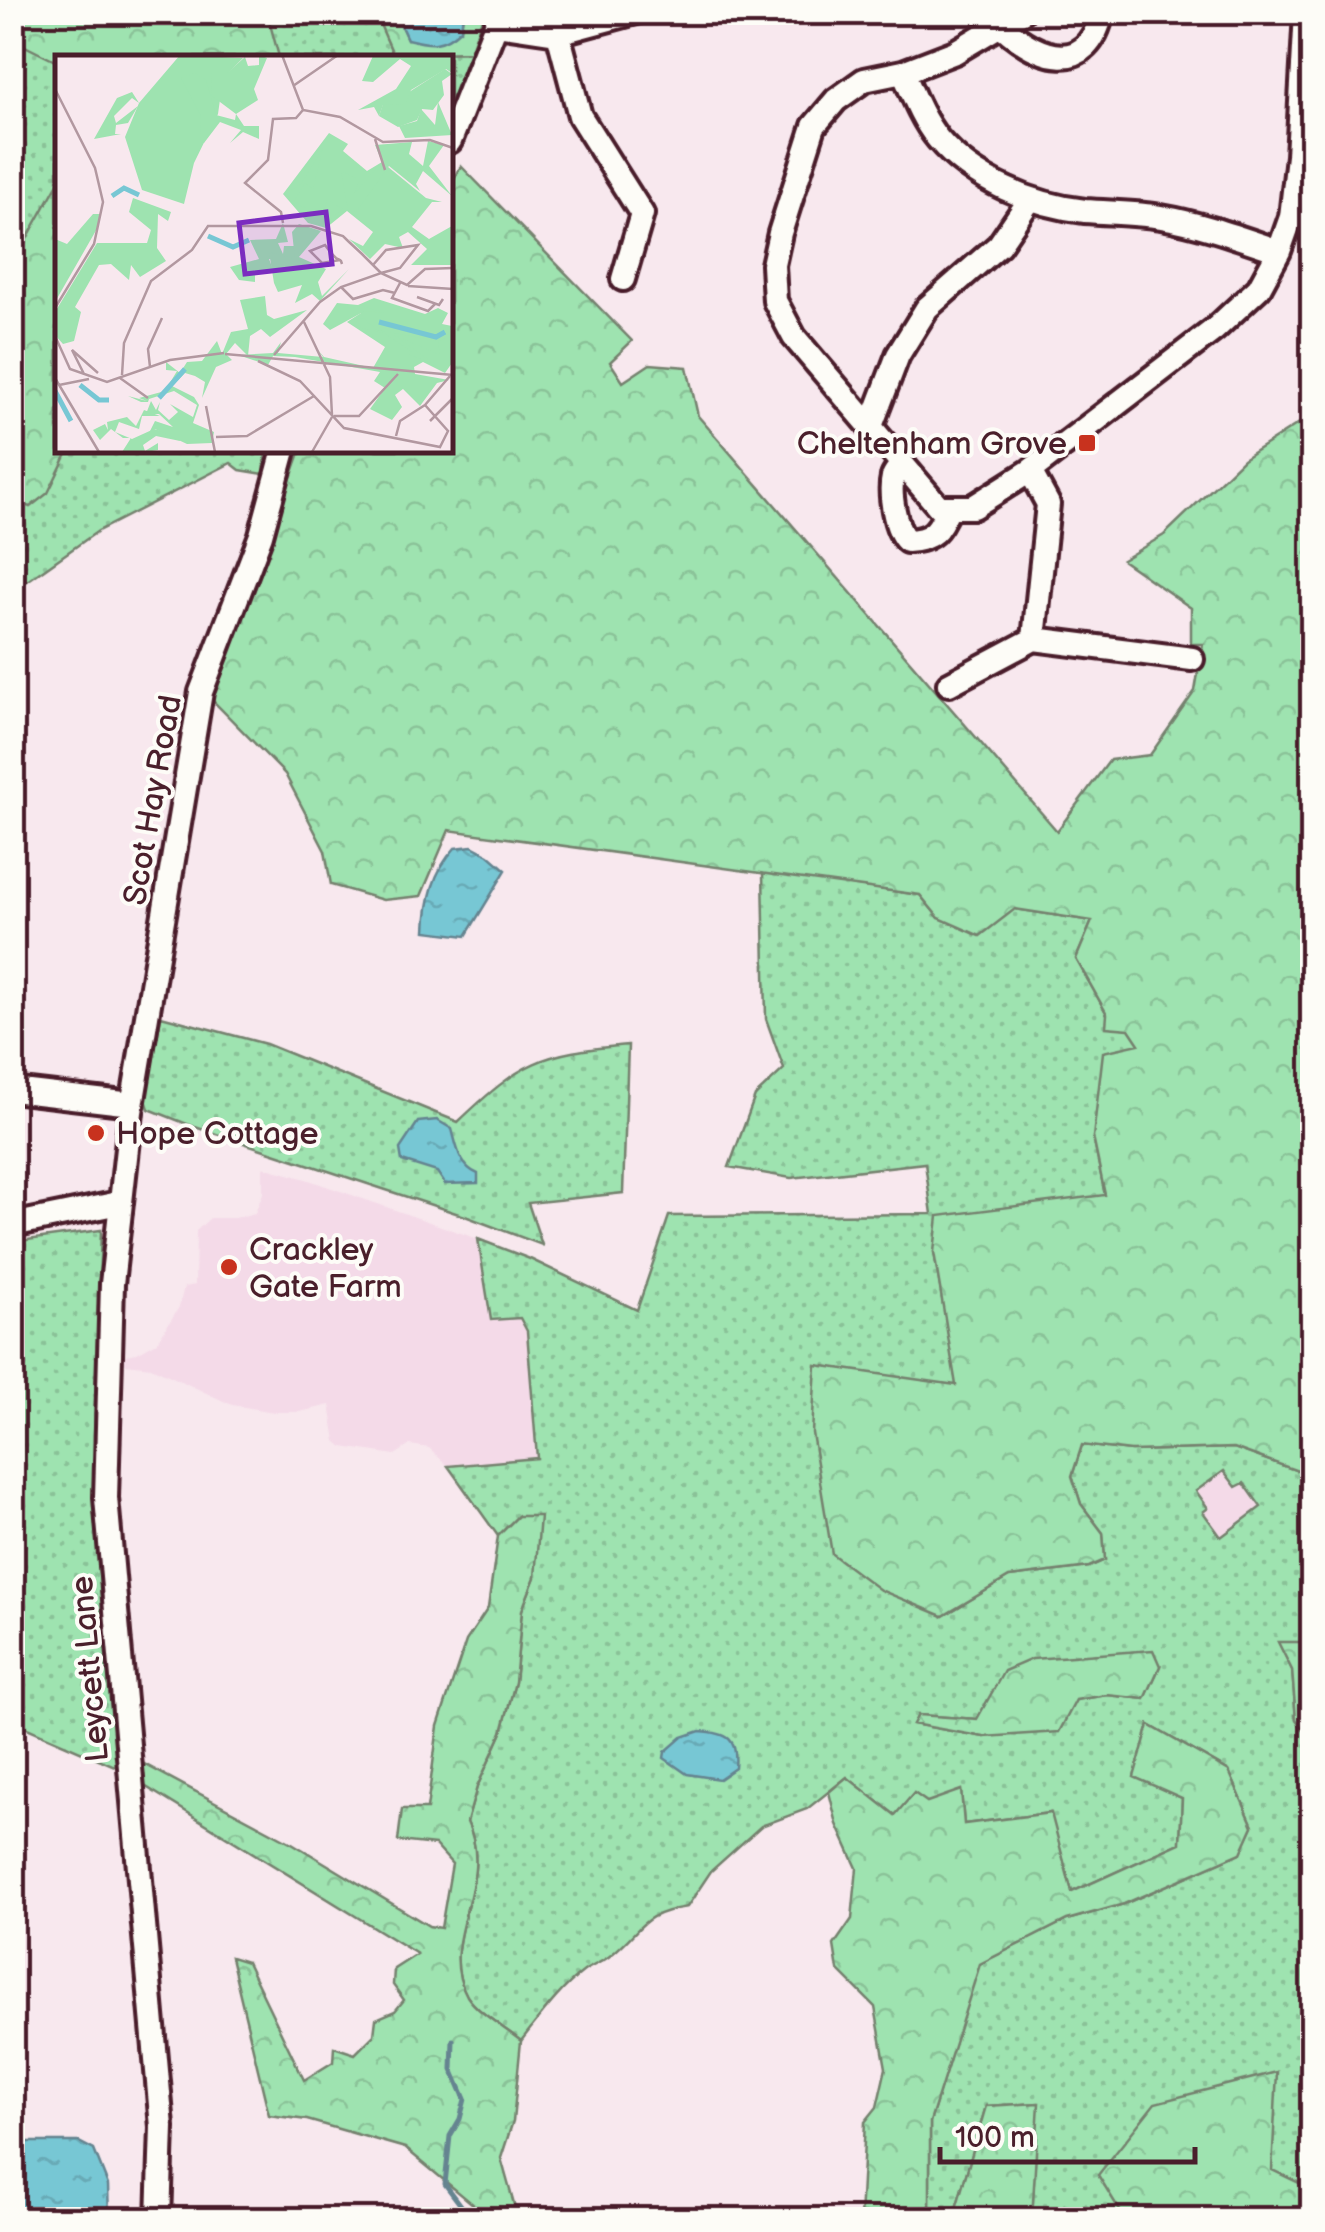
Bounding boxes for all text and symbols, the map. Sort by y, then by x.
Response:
inset map [55,55,452,452]
place label: Cheltenham Grove [797,425,1067,464]
marker: Cheltenham Grove [1076,432,1098,454]
street label: Scot Hay Road [116,692,191,908]
place label: Hope Cottage [116,1115,319,1154]
marker: Hope Cottage [85,1122,107,1144]
place label: Crackley Gate Farm [249,1231,402,1307]
marker: Crackley Gate Farm [218,1256,240,1278]
street label: Leycett Lane [63,1574,118,1763]
scale bar [940,2102,1195,2164]
text: 100 m [955,2120,1035,2156]

